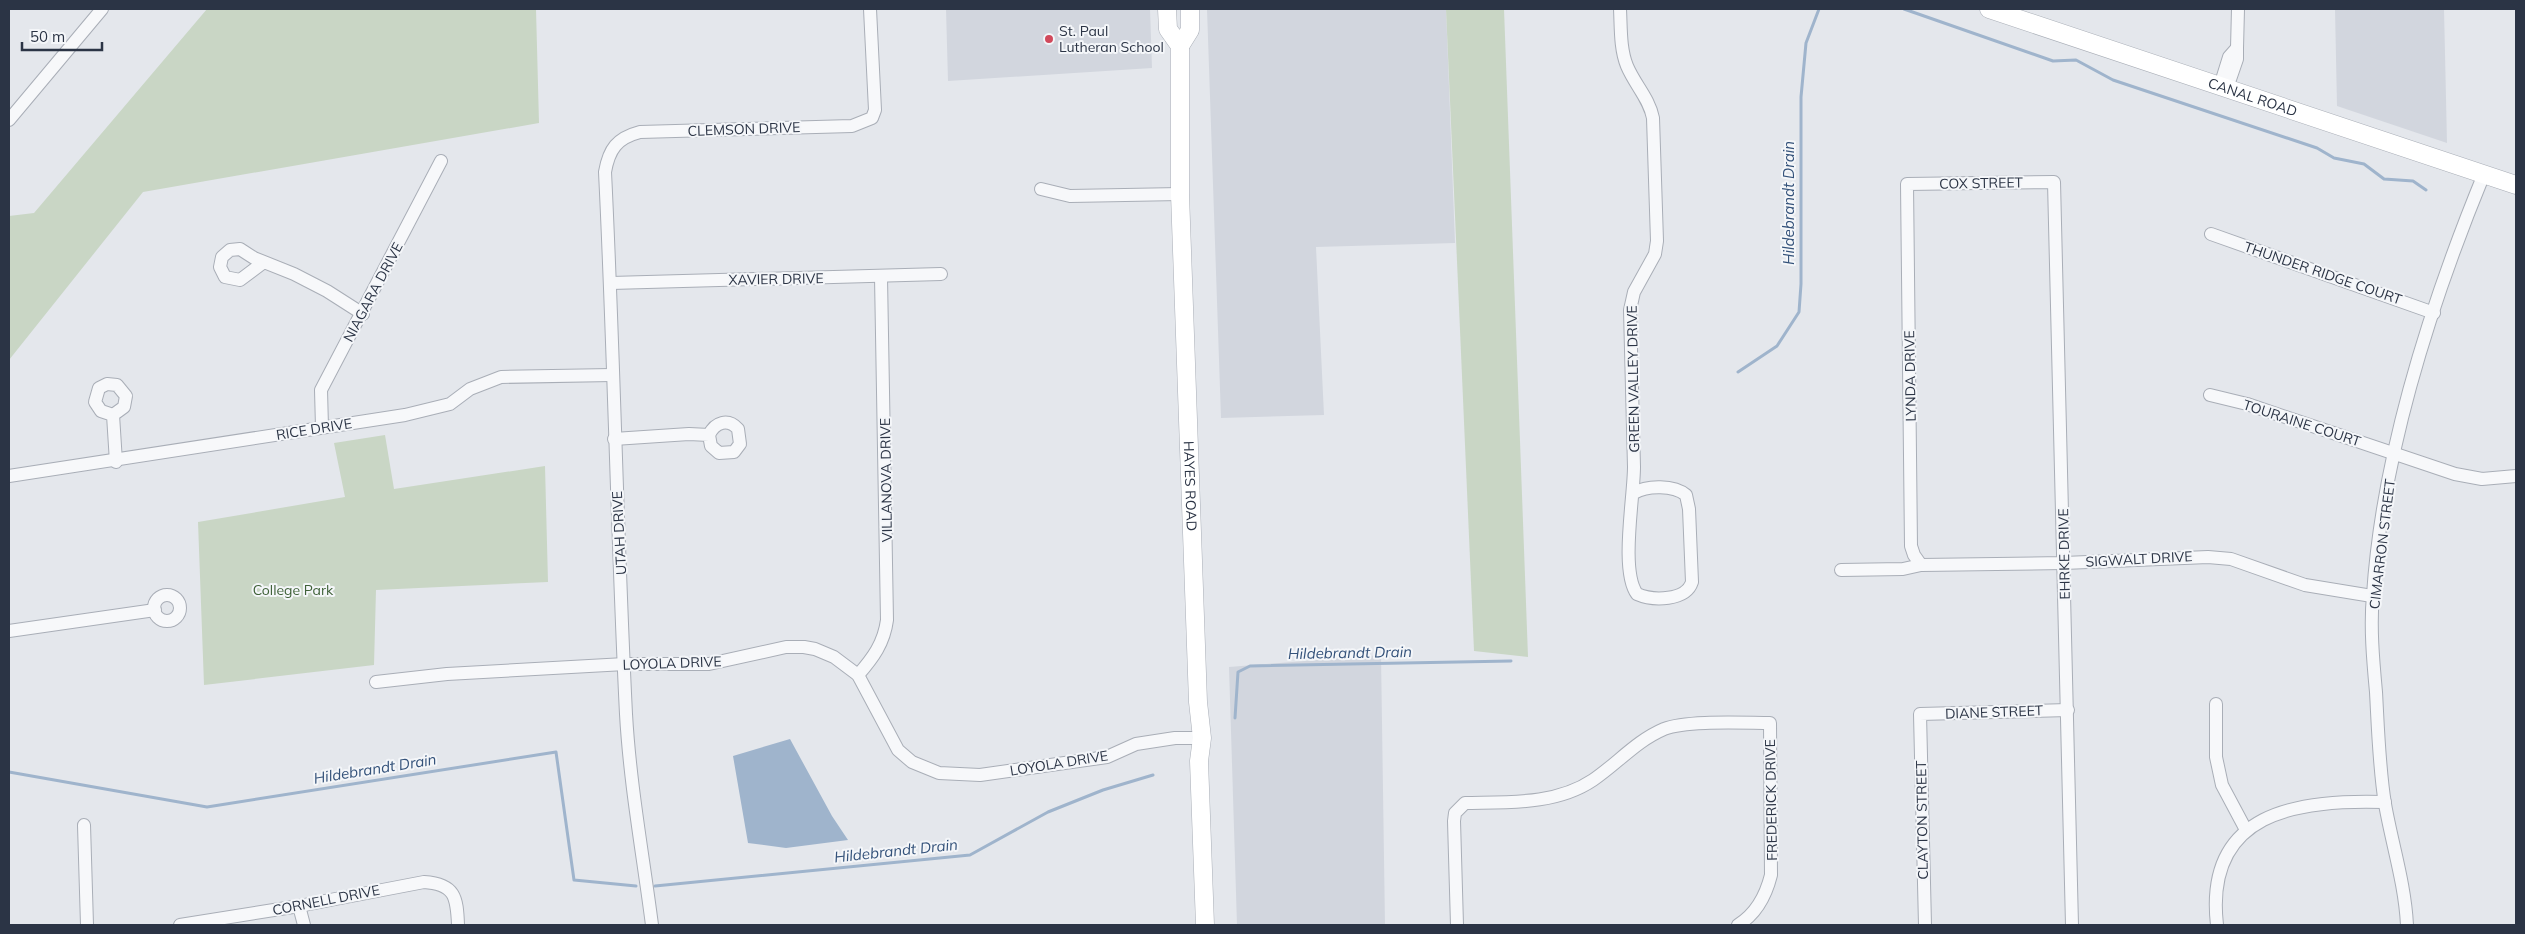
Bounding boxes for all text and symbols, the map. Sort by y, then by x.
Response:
scale bar [22,20,102,52]
place label: St. Paul Lutheran School [1059,22,1164,56]
text: 50 m [30,27,65,46]
marker: St. Paul Lutheran School [1043,33,1055,45]
street label: CANAL ROAD [2206,74,2300,120]
street label: CLEMSON DRIVE [687,118,801,140]
water label: Hildebrandt Drain [1779,141,1798,265]
street label: COX STREET [1939,173,2024,193]
street label: THUNDER RIDGE COURT [2242,237,2405,309]
street label: NIAGARA DRIVE [339,239,407,345]
street label: XAVIER DRIVE [728,269,824,289]
street label: GREEN VALLEY DRIVE [1623,305,1643,453]
street label: LYNDA DRIVE [1900,330,1920,422]
street label: TOURAINE COURT [2241,395,2364,451]
street label: RICE DRIVE [275,414,353,444]
street label: VILLANOVA DRIVE [876,418,896,542]
street label: HAYES ROAD [1180,441,1201,531]
street label: CIMARRON STREET [2365,477,2399,610]
street label: UTAH DRIVE [608,491,630,575]
street label: EHRKE DRIVE [2054,508,2074,600]
street label: SIGWALT DRIVE [2085,547,2193,571]
park label: College Park [253,581,334,599]
water label: Hildebrandt Drain [1288,642,1412,663]
street label: LOYOLA DRIVE [622,652,722,674]
street label: DIANE STREET [1945,701,2044,723]
street label: FREDERICK DRIVE [1761,739,1781,861]
street label: LOYOLA DRIVE [1009,746,1109,780]
water label: Hildebrandt Drain [312,749,438,788]
street label: CLAYTON STREET [1912,760,1932,880]
water label: Hildebrandt Drain [833,835,959,866]
street label: CORNELL DRIVE [271,881,381,919]

